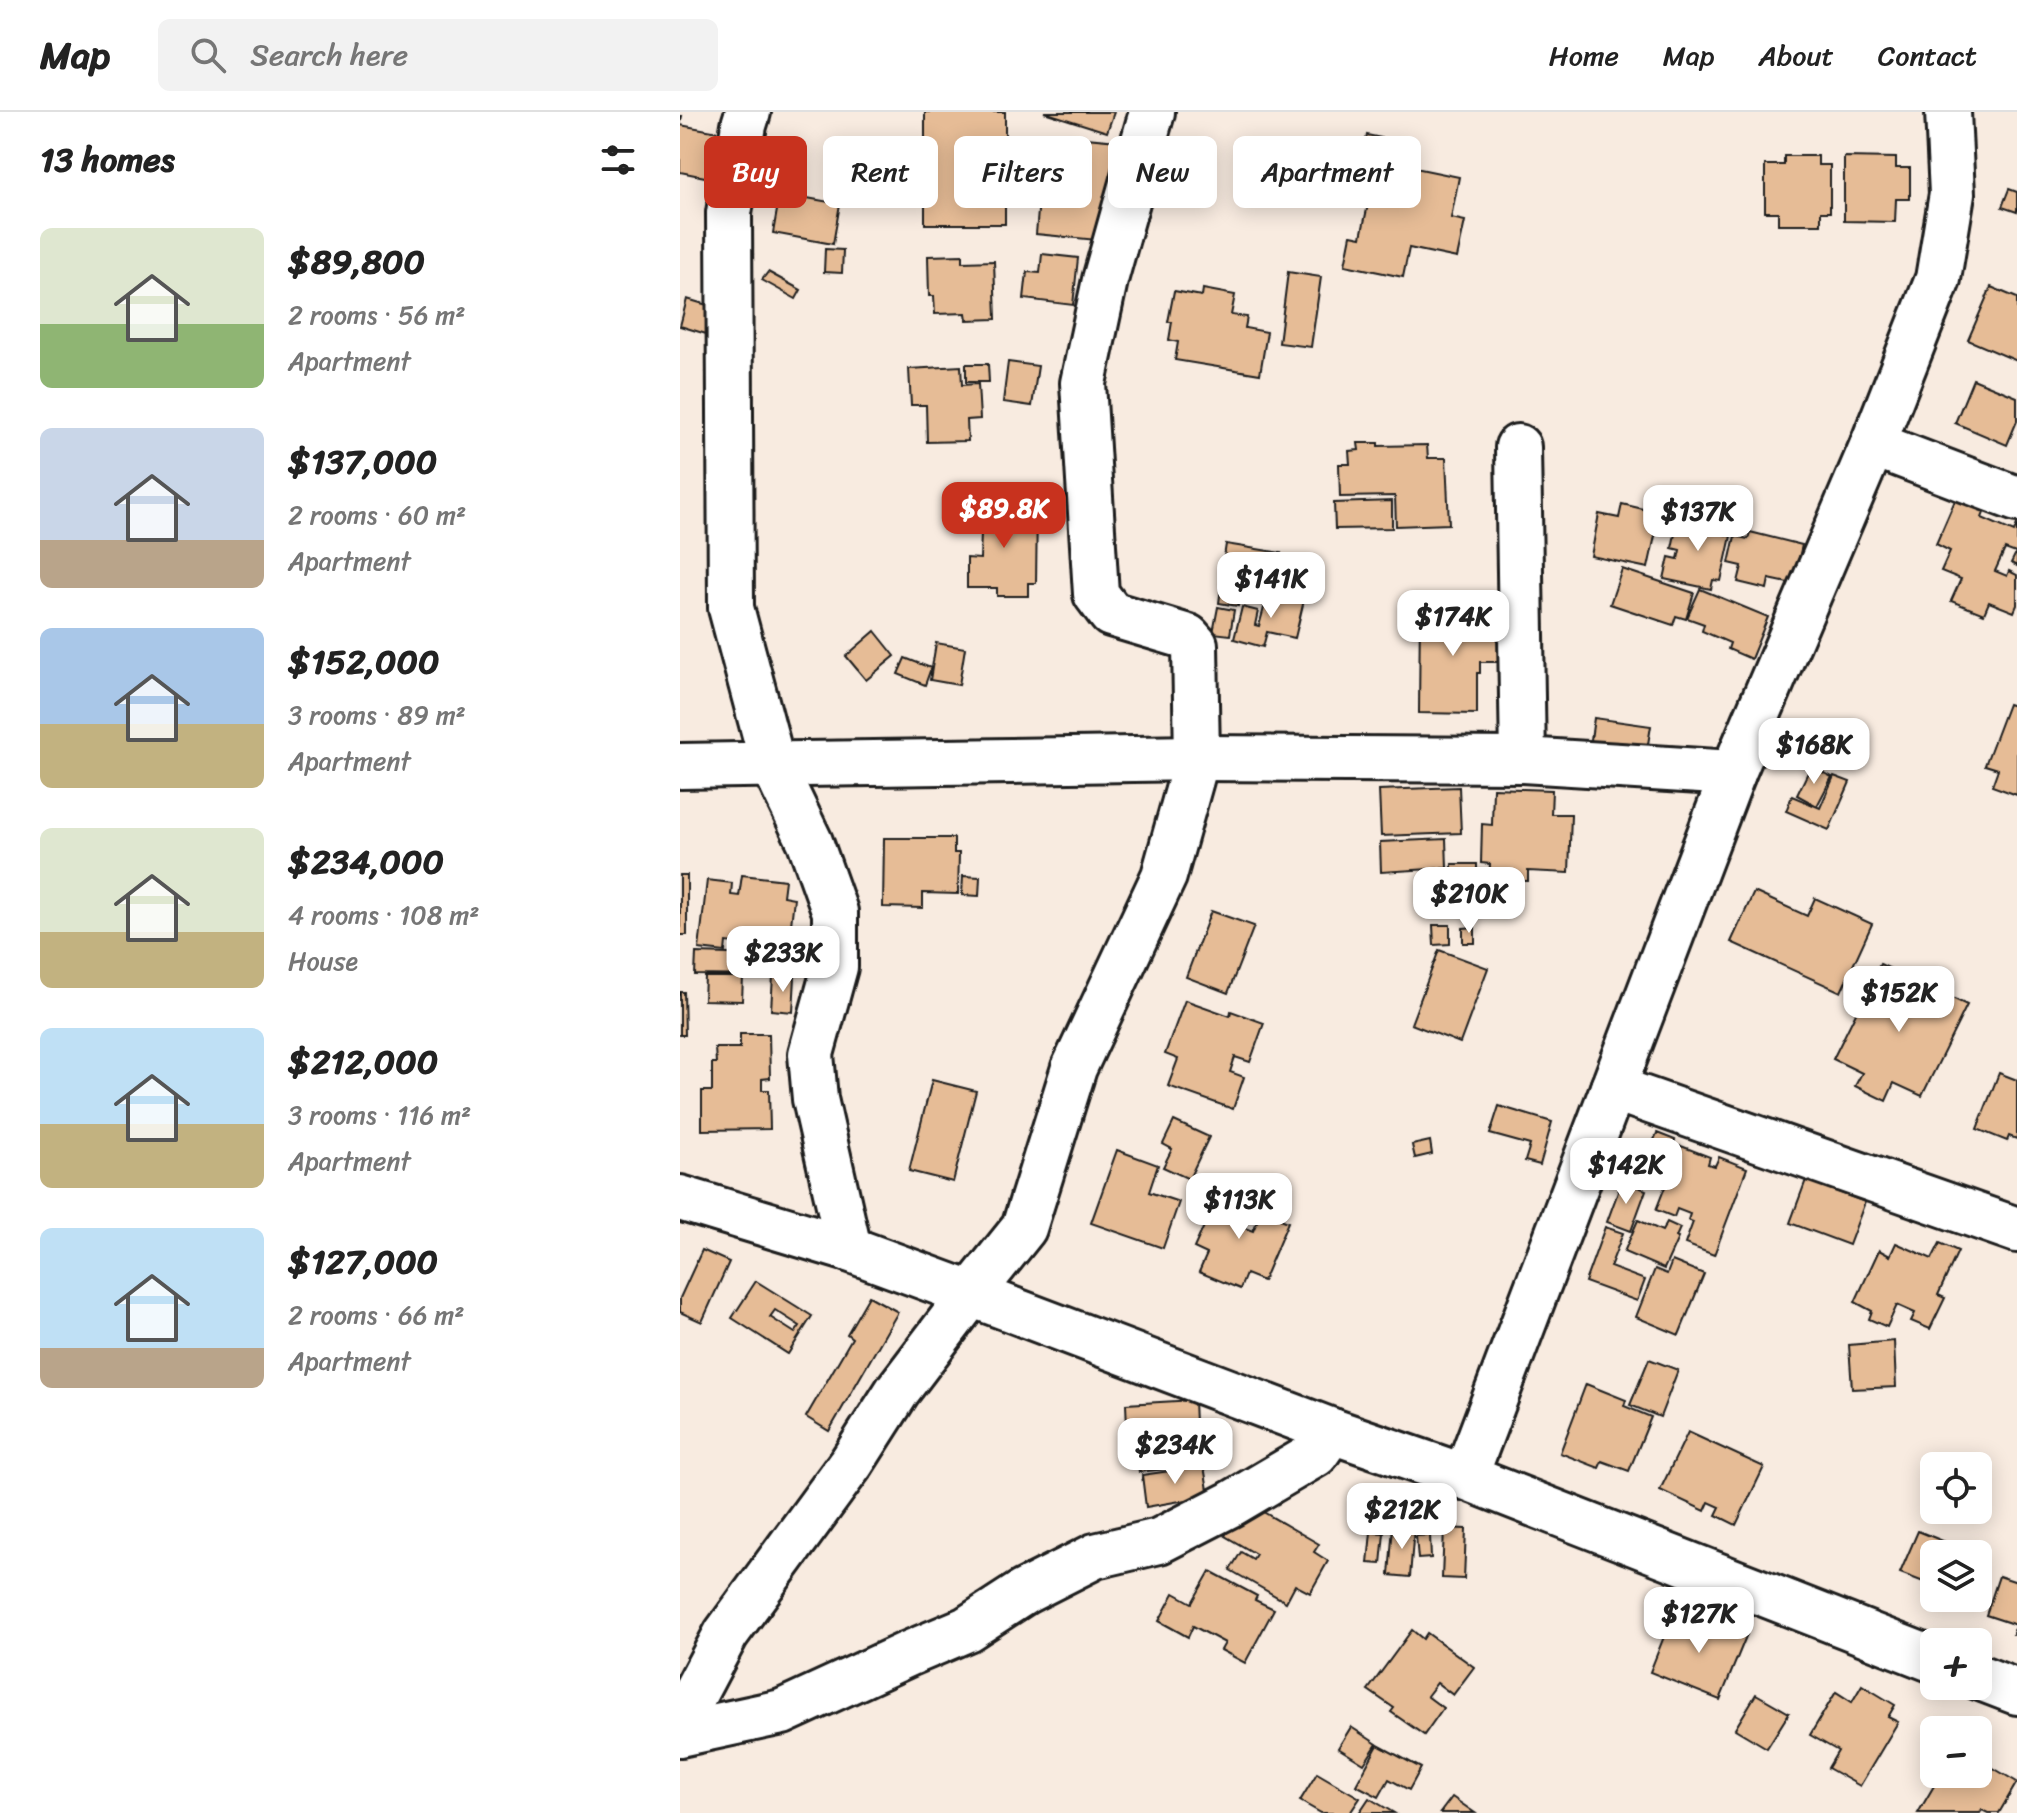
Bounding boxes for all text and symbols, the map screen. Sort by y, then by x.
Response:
search box [158,19,718,91]
text: Map [40,22,110,89]
text: Search here [250,28,408,82]
text: Home [1549,31,1619,80]
text: Map [1663,31,1714,80]
text: About [1758,31,1834,80]
text: Contact [1878,31,1977,80]
icon: search [186,33,230,77]
text: 13 homes [40,130,175,190]
chip: Buy [704,136,807,208]
chip: Rent [823,136,938,208]
chip: Filters [954,136,1092,208]
chip: New [1108,136,1217,208]
chip: Apartment [1233,136,1421,208]
icon: filters [596,138,640,182]
text: $89,800 [288,232,425,292]
icon: home [104,260,200,356]
text: 2 rooms · 56 m² [288,292,466,338]
text: Apartment [288,338,411,384]
text: $137,000 [288,432,437,492]
icon: home [104,460,200,556]
pin: $89.8K [939,482,1069,550]
text: $89.8K [960,485,1048,531]
pin: $137K [1642,485,1754,553]
text: $137K [1661,488,1735,534]
text: 2 rooms · 60 m² [288,492,466,538]
text: Apartment [288,538,411,584]
pin: $141K [1215,552,1327,620]
text: $141K [1235,555,1307,601]
pin: $174K [1397,590,1509,658]
text: $174K [1415,593,1491,639]
text: $152,000 [288,632,439,692]
icon: home [104,660,200,756]
text: 3 rooms · 89 m² [288,692,466,738]
pin: $168K [1758,718,1870,786]
text: $168K [1777,721,1851,767]
text: Apartment [288,738,411,784]
text: $234,000 [288,832,444,892]
icon: home [104,860,200,956]
pin: $210K [1413,867,1525,935]
text: $210K [1431,870,1507,916]
text: 4 rooms · 108 m² [288,892,479,938]
pin: $233K [727,926,839,994]
text: $233K [745,929,821,975]
text: House [288,938,358,984]
pin: $152K [1843,966,1955,1034]
text: $152K [1861,969,1937,1015]
text: $212,000 [288,1032,438,1092]
icon: home [104,1060,200,1156]
text: 3 rooms · 116 m² [288,1092,471,1138]
text: Apartment [288,1138,411,1184]
pin: $142K [1570,1138,1682,1206]
text: $142K [1588,1141,1664,1187]
pin: $113K [1183,1173,1295,1241]
text: $113K [1204,1176,1274,1222]
text: $127,000 [288,1232,438,1292]
icon: home [104,1260,200,1356]
text: 2 rooms · 66 m² [288,1292,464,1338]
text: Apartment [288,1338,411,1384]
pin: $234K [1119,1418,1231,1486]
text: $234K [1136,1421,1214,1467]
map controls [1920,1452,1992,1788]
button: locate [1920,1452,1992,1524]
pin: $212K [1346,1483,1458,1551]
text: $212K [1365,1486,1439,1532]
button: layers [1920,1540,1992,1612]
pin: $127K [1643,1587,1755,1655]
text: $127K [1662,1590,1736,1636]
button: + [1920,1628,1992,1700]
button: − [1920,1716,1992,1788]

